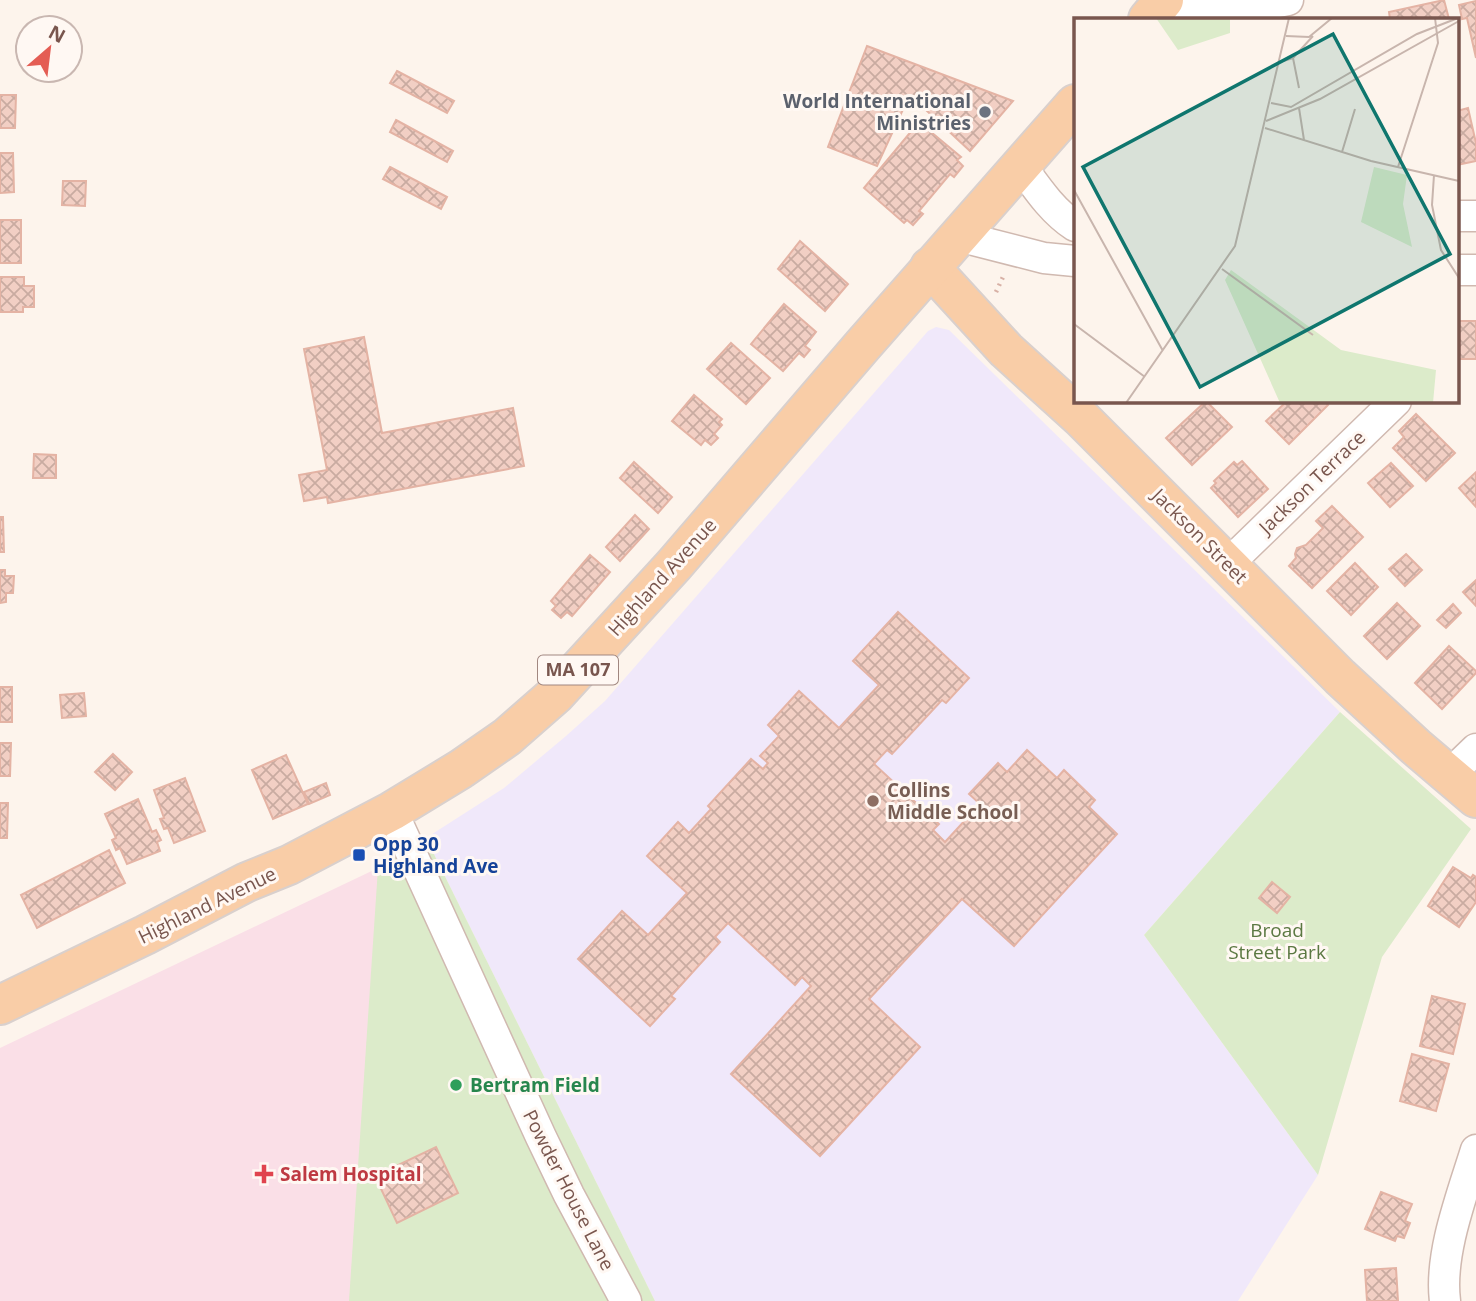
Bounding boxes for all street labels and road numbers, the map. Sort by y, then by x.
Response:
street label: Jackson Terrace [1252,424,1371,541]
street label: Jackson Street [1145,481,1254,590]
street label: Highland Avenue [602,512,722,642]
road number: MA 107 [538,656,618,684]
street label: Highland Avenue [134,860,280,950]
street label: Powder House Lane [517,1105,621,1275]

